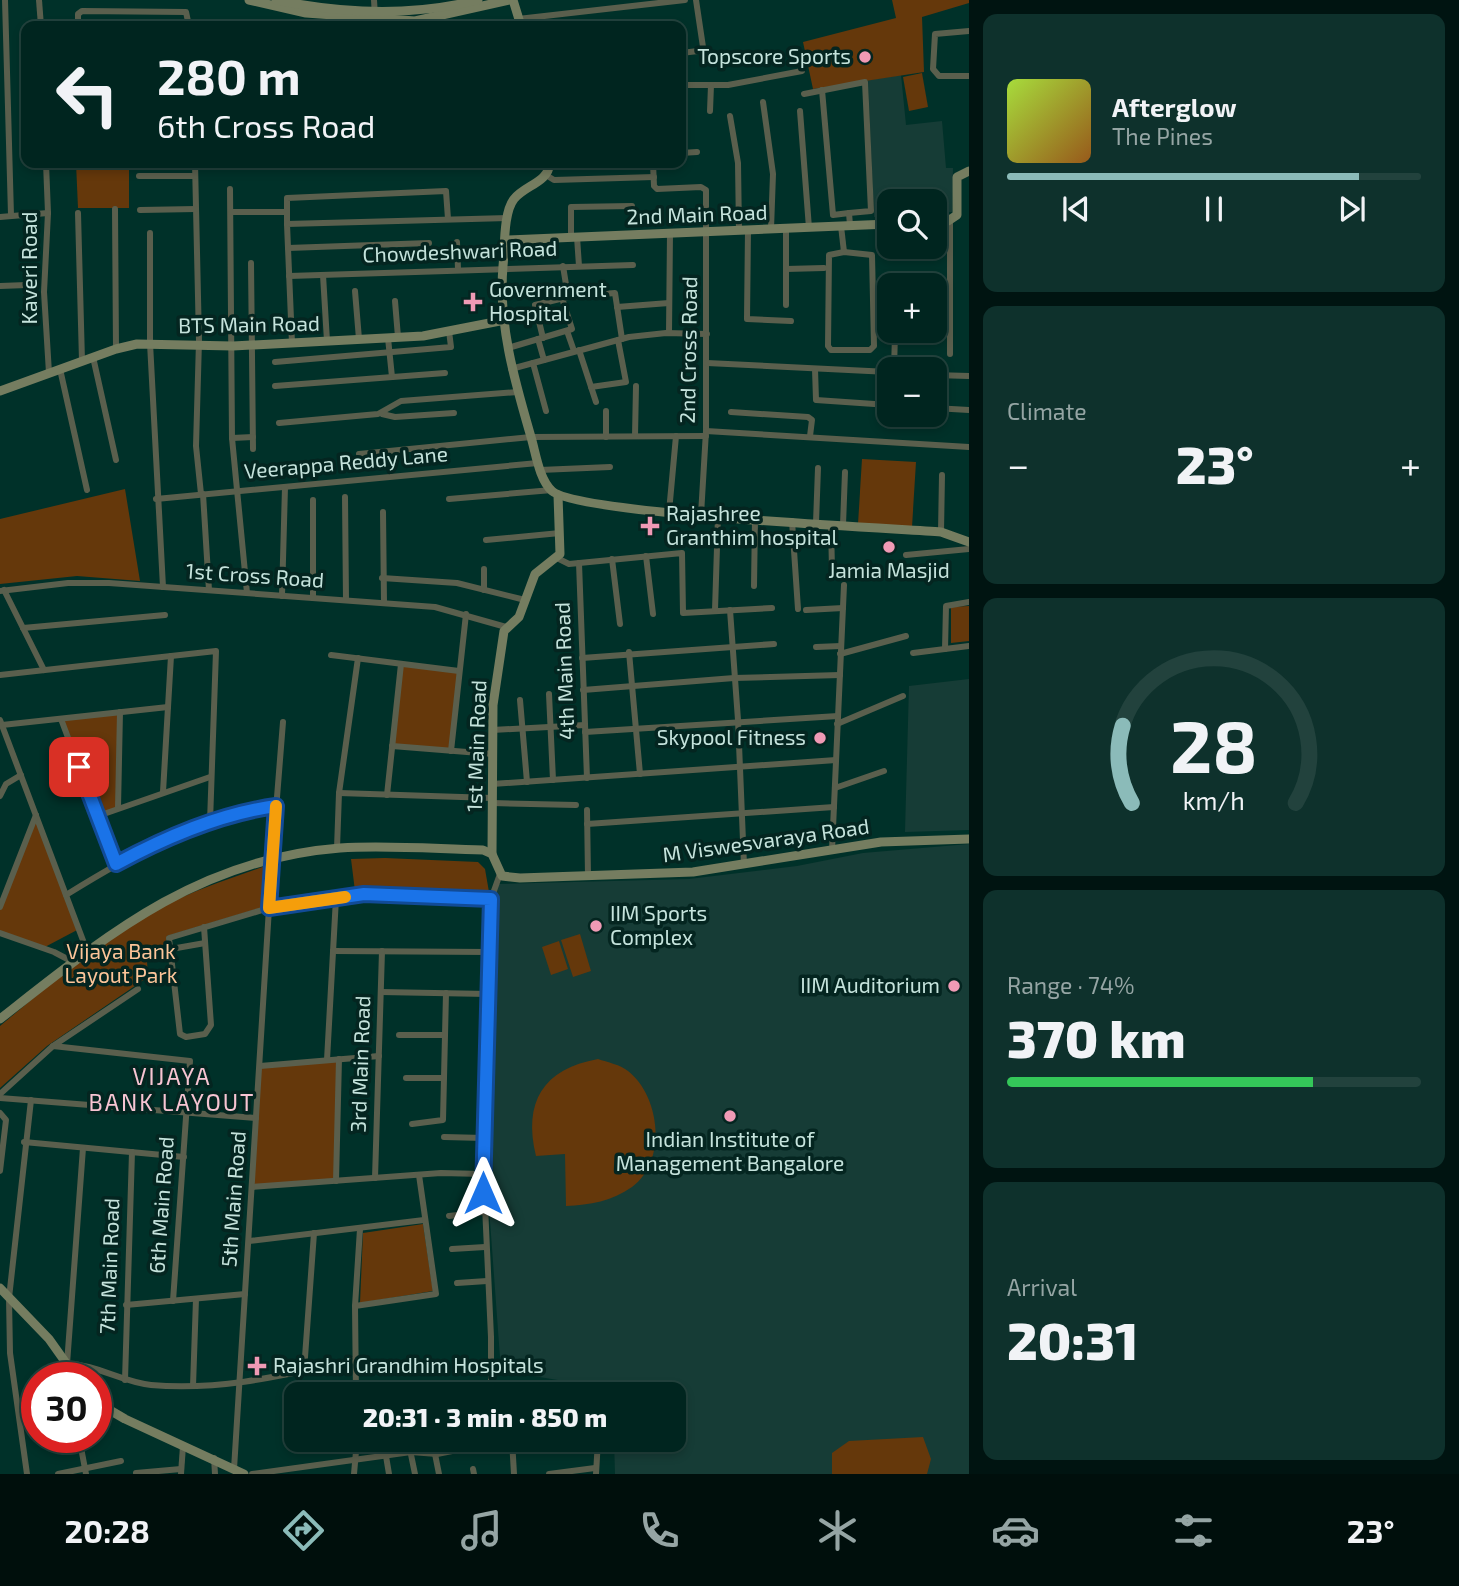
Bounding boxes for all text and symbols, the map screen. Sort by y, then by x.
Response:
place label: Topscore Sports [697,43,851,68]
text: 280 m [157,46,301,105]
icon: left [42,49,133,140]
marker: Topscore Sports [857,49,873,65]
text: Afterglow [1112,91,1237,122]
text: 6th Cross Road [157,106,375,144]
text: The Pines [1112,122,1213,150]
map controls [877,189,947,427]
button: search [877,189,947,259]
icon: previous [1057,190,1095,228]
icon: pause [1195,190,1233,228]
icon: next [1333,190,1371,228]
street label: 2nd Main Road [626,199,768,228]
street label: Kaveri Road [16,212,41,324]
street label: Chowdeshwari Road [362,235,558,266]
button: + [877,273,947,343]
place label: Government Hospital [489,276,607,325]
street label: 2nd Cross Road [674,276,701,424]
marker: Government Hospital [463,292,483,312]
street label: BTS Main Road [178,310,320,337]
button: − [877,357,947,427]
text: Climate [1007,397,1087,425]
text: 23° [1176,432,1254,494]
street label: Veerappa Reddy Lane [243,440,449,483]
text: − [1007,441,1029,487]
text: + [1400,441,1421,487]
place label: Rajashree Granthim hospital [666,500,839,549]
marker: Rajashree Granthim hospital [640,516,660,536]
marker: Jamia Masjid [881,539,897,555]
street label: 1st Cross Road [185,557,325,592]
place label: Jamia Masjid [828,557,950,583]
street label: 4th Main Road [549,602,578,741]
street label: 1st Main Road [461,679,490,812]
text: 28 [1170,700,1258,788]
place label: Skypool Fitness [657,724,806,749]
marker: Skypool Fitness [812,730,828,746]
pin [49,737,109,797]
icon: arrive [60,748,98,786]
text: km/h [1183,785,1245,815]
street label: M Viswesvaraya Road [661,813,871,866]
place label: IIM Sports Complex [610,900,707,949]
marker: IIM Sports Complex [588,918,604,934]
park label: Vijaya Bank Layout Park [65,938,178,987]
text: Range · 74% [1007,971,1134,999]
place label: IIM Auditorium [800,972,940,997]
marker: IIM Auditorium [946,978,962,994]
street label: 3rd Main Road [345,995,374,1133]
text: 370 km [1007,1006,1186,1068]
district label: VIJAYA BANK LAYOUT [89,1062,255,1116]
marker: Indian Institute of Management Bangalore [722,1108,738,1124]
place label: Indian Institute of Management Bangalore [616,1126,844,1175]
street label: 5th Main Road [215,1130,250,1268]
street label: 6th Main Road [143,1136,178,1274]
position arrow [446,1156,520,1230]
street label: 7th Main Road [94,1198,123,1334]
text: Arrival [1007,1273,1077,1301]
text: 20:31 [1007,1308,1139,1370]
place label: Rajashri Grandhim Hospitals [273,1352,544,1378]
marker: Rajashri Grandhim Hospitals [247,1356,267,1376]
speed limit sign: 30 [21,1362,112,1453]
text: 20:31 · 3 min · 850 m [363,1401,607,1432]
icon: directions [279,1506,328,1555]
icon: music [457,1506,506,1555]
icon: phone [635,1506,684,1555]
icon: climate [813,1506,862,1555]
icon: car [991,1506,1040,1555]
icon: filters [1169,1506,1218,1555]
text: 20:28 [64,1511,150,1549]
text: 23° [1347,1511,1394,1549]

